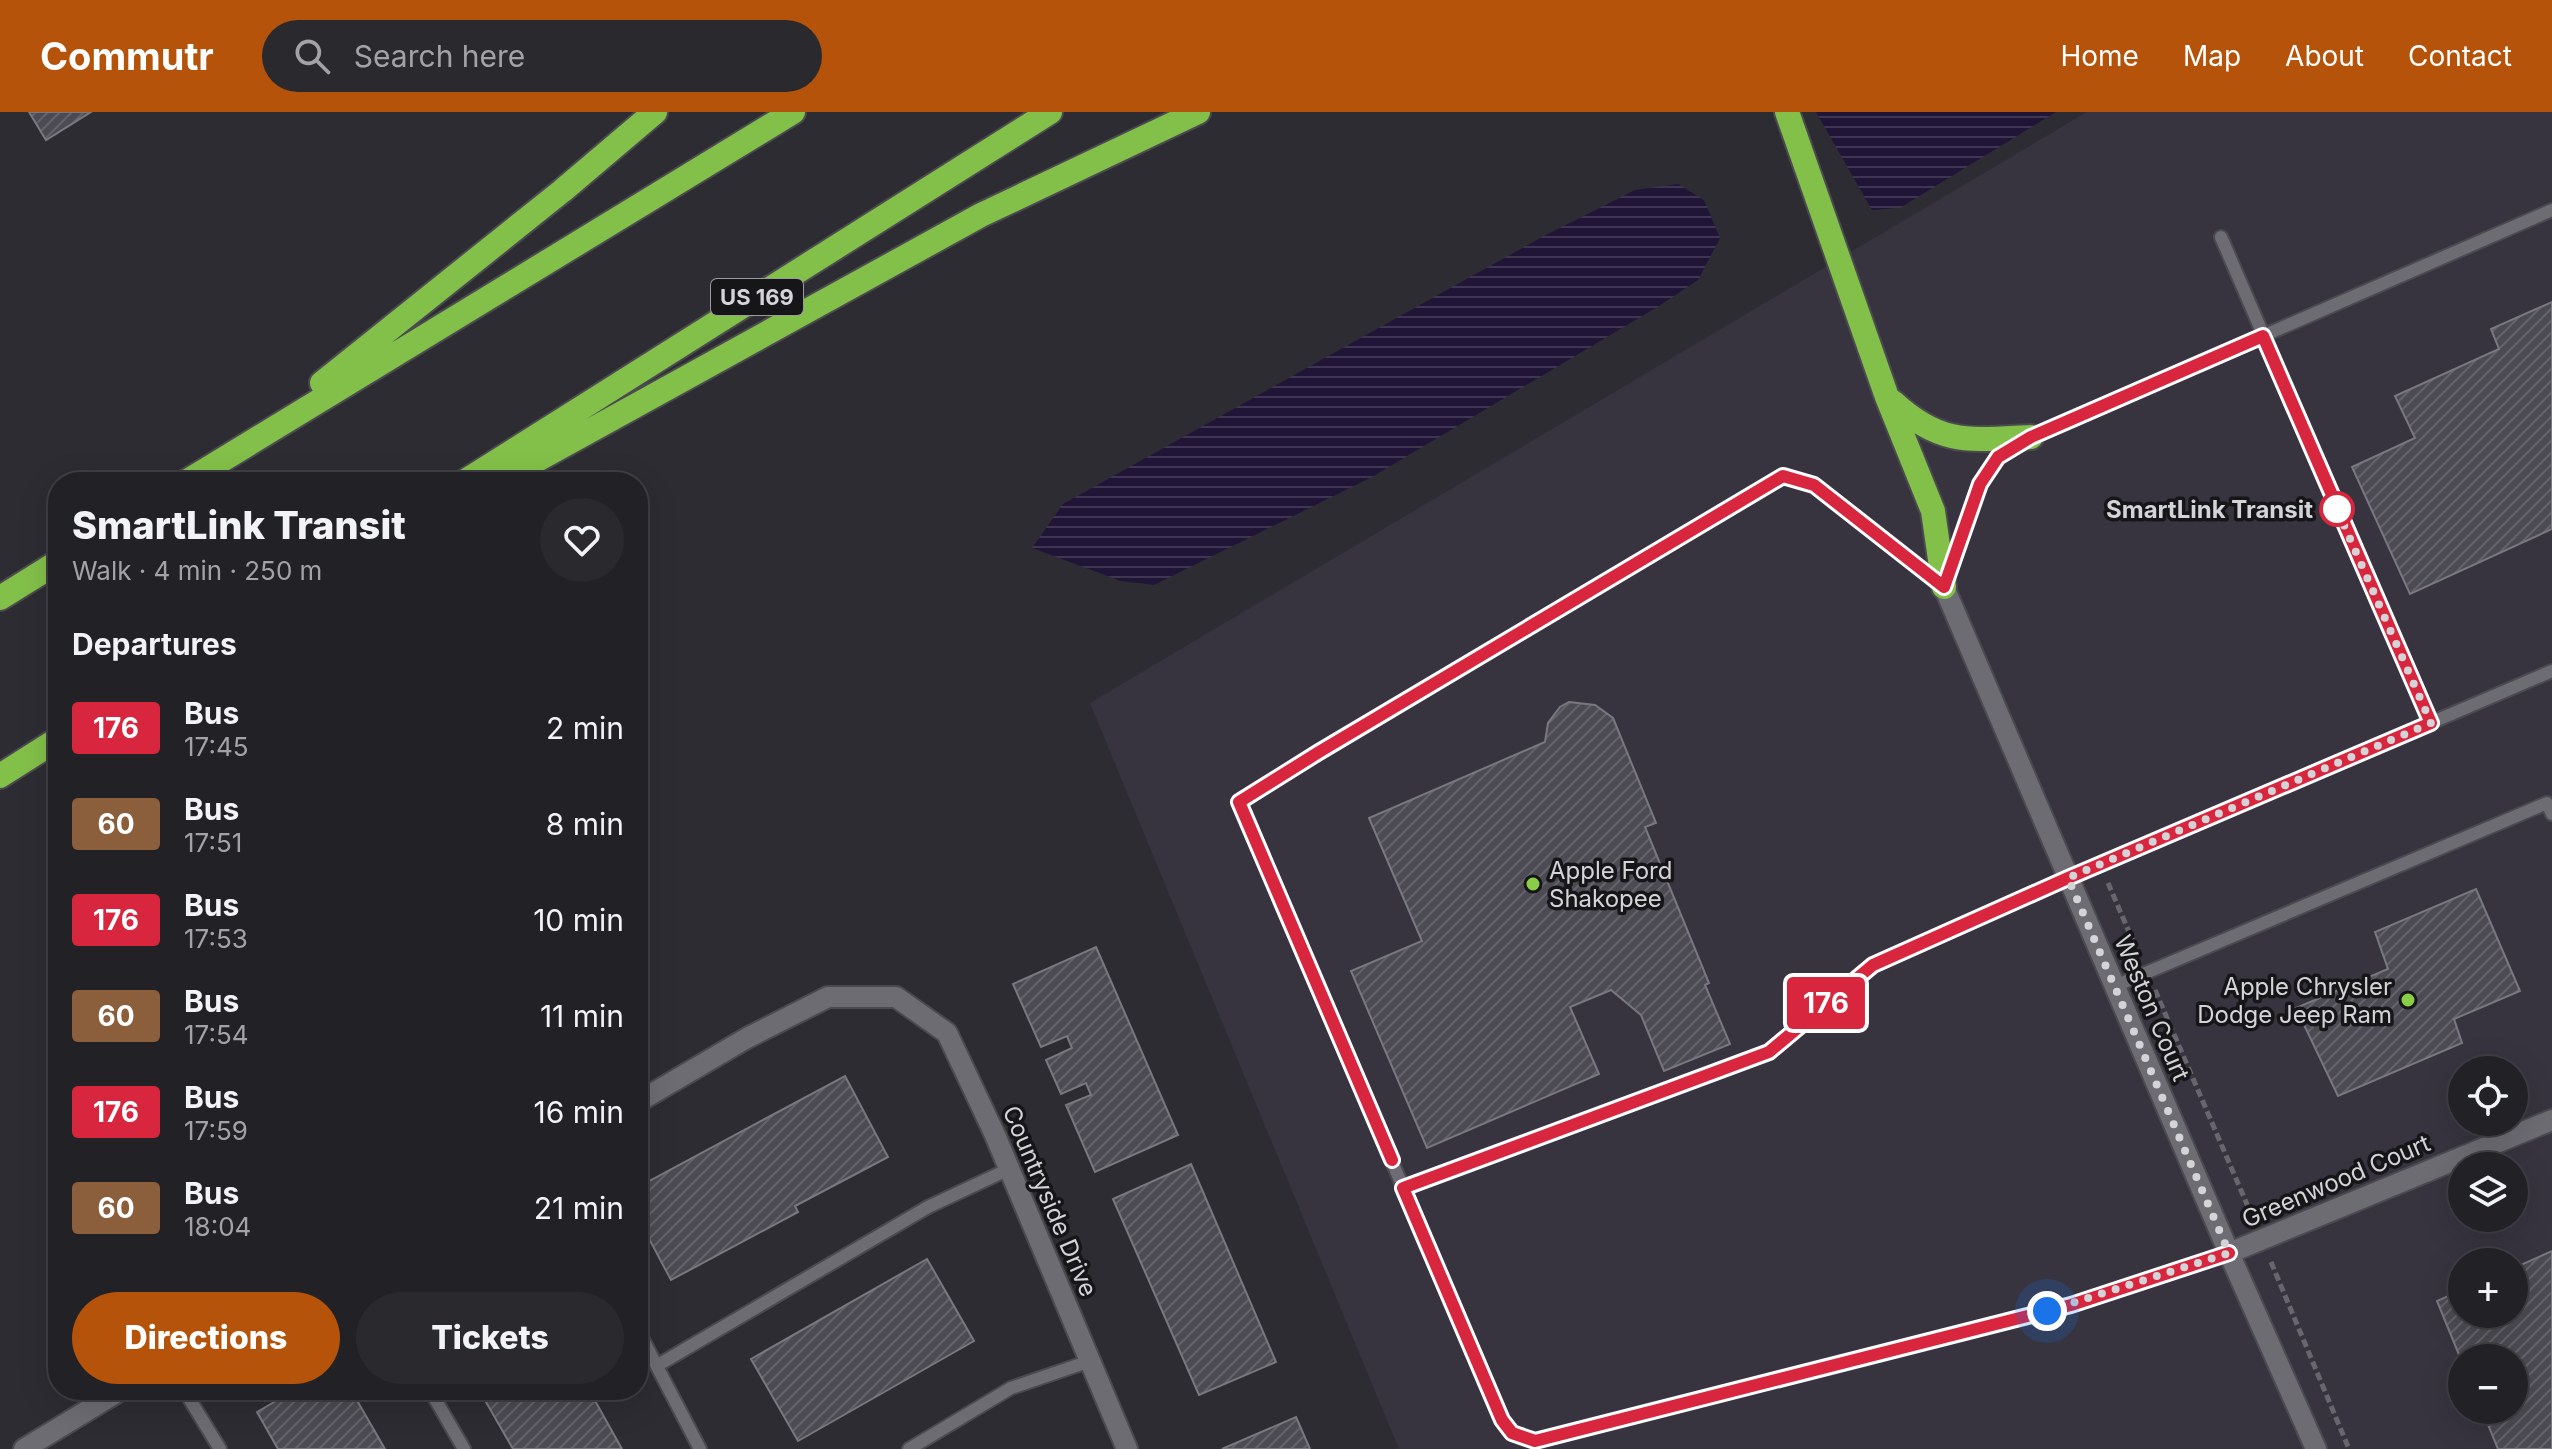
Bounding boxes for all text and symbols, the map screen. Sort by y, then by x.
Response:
search box [262,20,822,92]
text: Commutr [40,33,214,79]
icon: search [290,34,334,78]
text: Search here [354,38,525,74]
text: Home [2060,39,2139,73]
text: Map [2183,39,2241,73]
text: About [2285,39,2364,73]
text: Contact [2408,39,2512,73]
road number: US 169 [711,279,803,315]
marker: SmartLink Transit [2320,492,2354,526]
place label: SmartLink Transit [2106,495,2313,524]
button: heart [540,498,624,582]
text: SmartLink Transit [72,502,406,548]
text: Walk · 4 min · 250 m [72,555,322,586]
text: Departures [72,626,237,662]
text: Bus [184,695,239,731]
text: 2 min [546,710,624,746]
text: 176 [93,711,139,745]
text: 17:45 [184,731,249,762]
text: Bus [184,791,239,827]
text: 8 min [546,806,624,842]
text: 60 [97,807,135,841]
text: 17:51 [184,827,242,858]
place label: Apple Ford Shakopee [1549,856,1672,913]
marker: Apple Ford Shakopee [1524,875,1542,893]
text: Bus [184,887,239,923]
text: 10 min [533,902,624,938]
text: 176 [93,903,139,937]
text: 17:53 [184,923,248,954]
street label: Weston Court [2108,931,2196,1085]
place label: Apple Chrysler Dodge Jeep Ram [2197,972,2392,1029]
line badge: 176 [1780,977,1872,1029]
text: Bus [184,983,239,1019]
text: 176 [1803,986,1849,1020]
marker: Apple Chrysler Dodge Jeep Ram [2399,991,2417,1009]
text: 11 min [540,998,624,1034]
text: 60 [97,999,135,1033]
text: 17:54 [184,1019,249,1050]
map controls [2448,1056,2528,1424]
button: locate [2448,1056,2528,1136]
text: Bus [184,1079,239,1115]
text: 16 min [533,1094,624,1130]
text: 176 [93,1095,139,1129]
street label: Countryside Drive [997,1101,1103,1301]
text: 17:59 [184,1115,248,1146]
street label: Greenwood Court [2238,1128,2435,1234]
button: layers [2448,1152,2528,1232]
text: Bus [184,1175,239,1211]
text: 21 min [534,1190,624,1226]
text: 60 [97,1191,135,1225]
text: 18:04 [184,1211,251,1242]
button: + [2448,1248,2528,1328]
your location [2027,1291,2067,1331]
button: Directions [72,1292,340,1384]
button: Tickets [356,1292,624,1384]
button: − [2448,1344,2528,1424]

